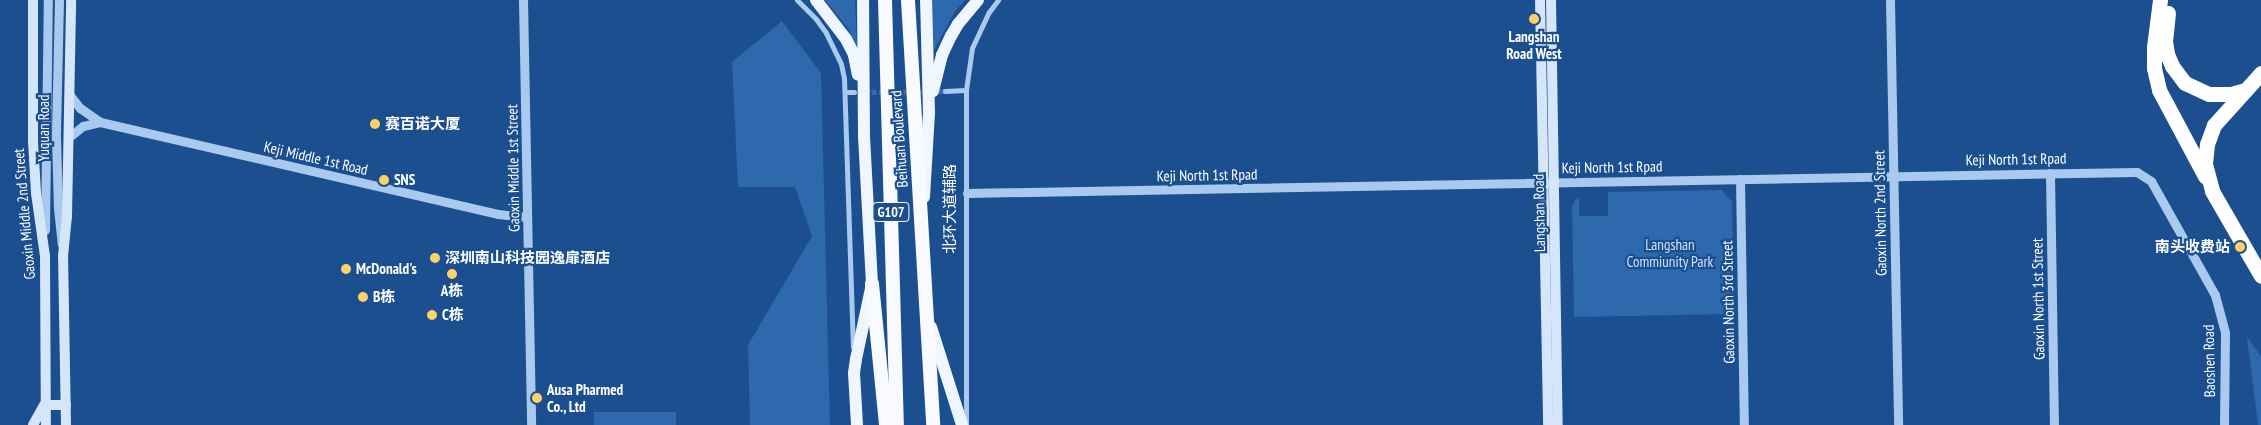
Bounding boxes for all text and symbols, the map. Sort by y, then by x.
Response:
marker: Langshan Road West [1528,13,1540,25]
place label: Langshan Road West [1506,27,1562,62]
street label: Beihuan Boulevard [887,90,911,188]
street label: Yuquan Road [35,95,53,161]
street label: Gaoxin Middle 1st Street [503,104,523,232]
place label: 赛百诺大厦 [385,115,460,133]
marker: 赛百诺大厦 [369,118,381,130]
street label: Keji Middle 1st Road [262,137,370,179]
street label: Gaoxin Middle 2nd Street [9,148,39,280]
street label: Keji North 1st Rpad [1965,149,2067,169]
street label: Gaoxin North 2nd Street [1870,150,1890,276]
street label: Keji North 1st Rpad [1561,157,1663,177]
street label: 北环大道辅路 [941,164,959,254]
street label: Keji North 1st Rpad [1156,165,1258,185]
place label: SNS [394,171,415,189]
marker: SNS [378,174,390,186]
street label: Langshan Road [1529,174,1549,252]
road number: G107 [872,200,910,223]
park label: Langshan Commiunity Park [1626,235,1714,270]
street label: Gaoxin North 1st Street [2028,238,2048,360]
place label: 南头收费站 [2155,238,2230,256]
street label: Gaoxin North 3rd Street [1718,240,1738,364]
marker: 南头收费站 [2234,241,2246,253]
place label: 深圳南山科技园逸扉酒店 [445,249,610,267]
marker: 深圳南山科技园逸扉酒店 [429,252,441,264]
place label: McDonald's [356,260,417,278]
marker: McDonald's [340,263,352,275]
marker: A栋 [446,268,458,280]
place label: A栋 [441,282,463,300]
place label: B栋 [373,288,395,306]
marker: B栋 [357,291,369,303]
place label: C栋 [442,306,464,324]
marker: C栋 [426,309,438,321]
street label: Baoshen Road [2199,324,2219,398]
place label: Ausa Pharmed Co., Ltd [547,380,623,415]
marker: Ausa Pharmed Co., Ltd [531,392,543,404]

